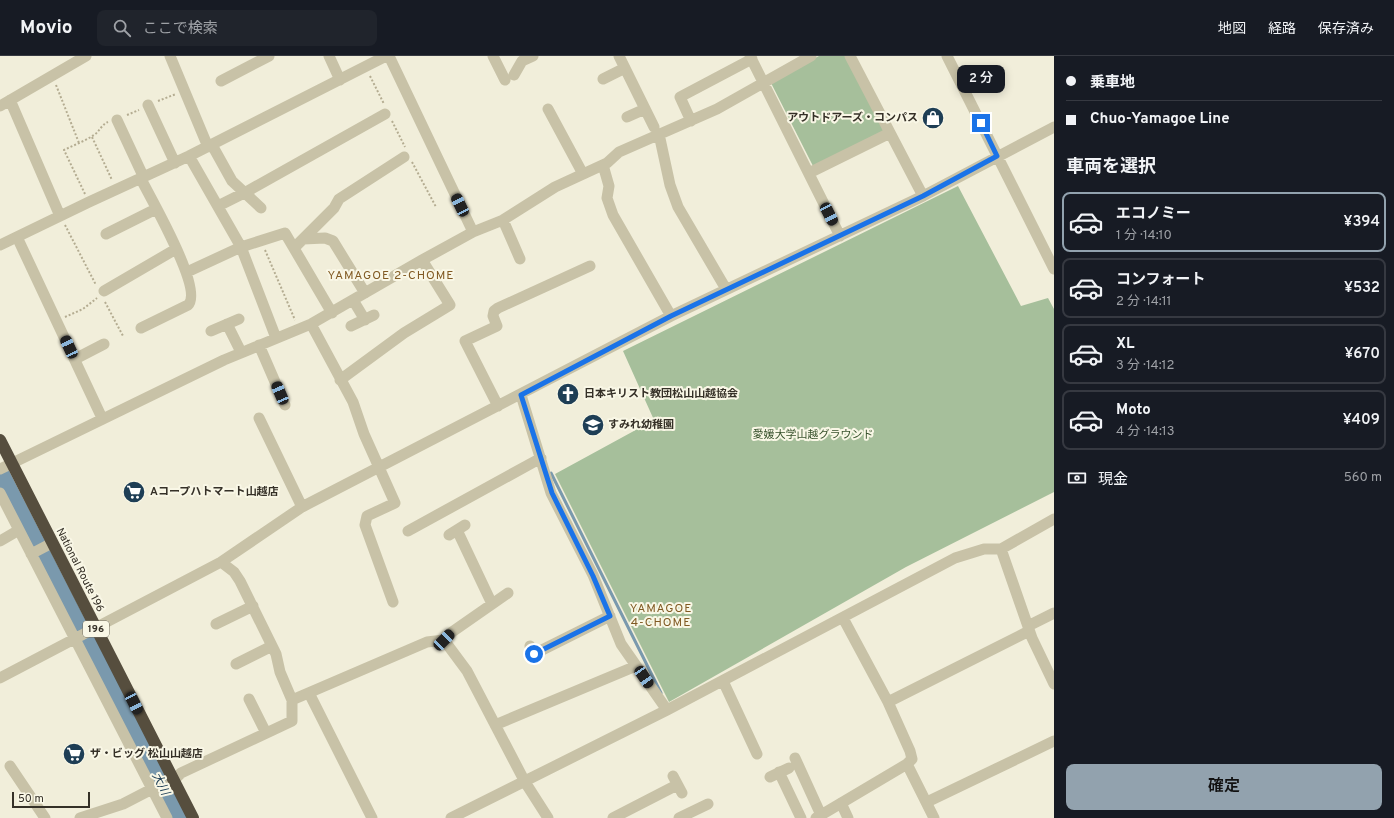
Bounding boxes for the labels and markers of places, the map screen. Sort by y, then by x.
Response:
shop icon: アウトドアーズ・コンパス [920,105,946,131]
place label: アウトドアーズ・コンパス [787,111,918,125]
church icon: 日本キリスト教団松山山越協会 [555,381,581,407]
place label: 日本キリスト教団松山山越協会 [584,387,738,401]
school or university icon: すみれ幼稚園 [580,412,606,438]
place label: すみれ幼稚園 [608,418,674,432]
supermarket icon: Aコープハトマート山越店 [121,479,147,505]
place label: Aコープハトマート山越店 [150,485,279,499]
supermarket icon: ザ・ビッグ 松山山越店 [61,741,87,767]
place label: ザ・ビッグ 松山山越店 [90,747,203,761]

